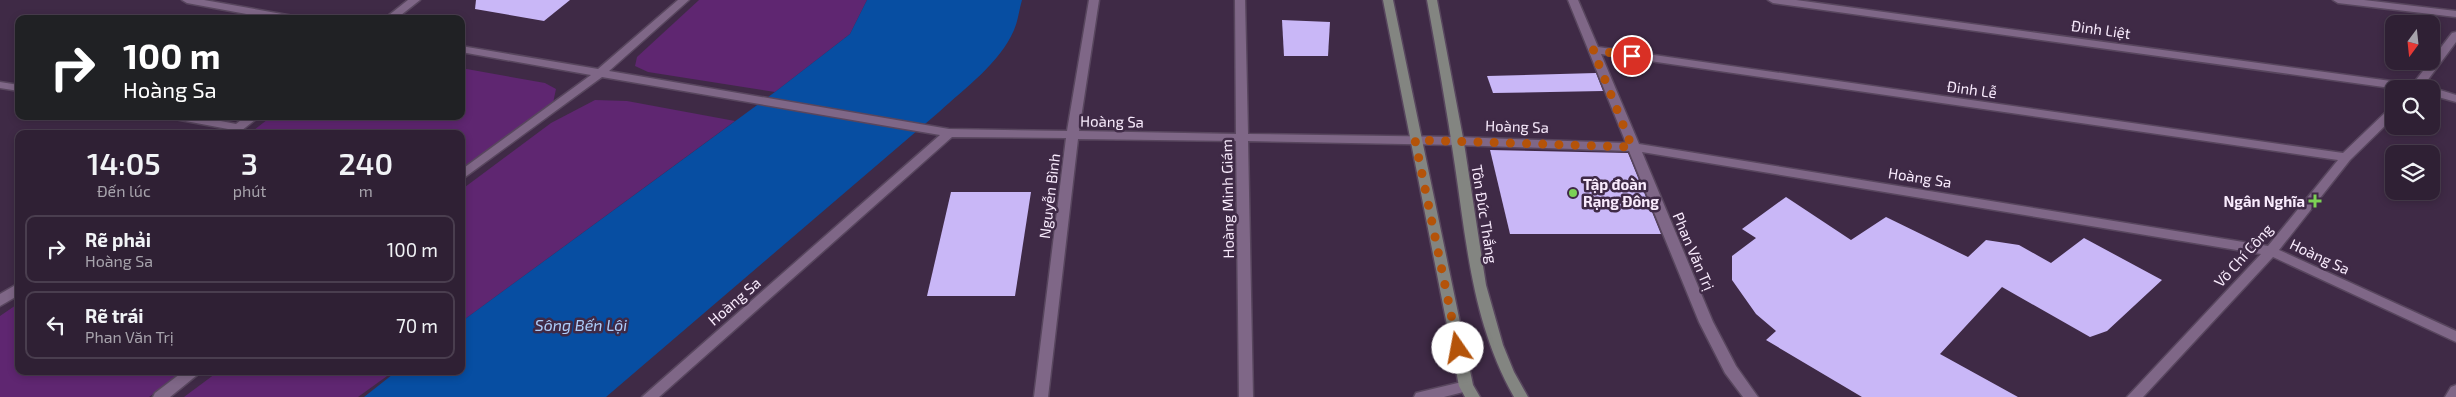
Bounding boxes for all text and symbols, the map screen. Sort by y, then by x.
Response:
north arrow [2385,15,2440,70]
map controls [2385,15,2440,200]
street label: Đinh Liệt [2070,16,2132,42]
text: 100 m [123,34,221,76]
icon: right [40,35,105,100]
pin [1611,35,1653,77]
icon: arrive [1618,42,1646,70]
text: Hoàng Sa [123,76,217,102]
street label: Đinh Lễ [1946,77,1998,101]
button: search [2385,80,2440,135]
street label: Hoàng Sa [1080,111,1144,131]
street label: Hoàng Sa [1485,116,1549,136]
street label: Hoàng Minh Giám [1217,139,1237,259]
text: 14:05 [87,145,161,181]
text: 3 [241,145,258,181]
text: 240 [338,145,393,181]
button: layers [2385,145,2440,200]
street label: Nguyễn Bình [1035,152,1063,240]
street label: Tôn Đức Thắng [1468,163,1502,265]
street label: Hoàng Sa [1887,163,1953,191]
place label: Tập đoàn Rạng Đông [1583,175,1659,210]
text: Đến lúc [97,181,151,200]
text: phút [233,181,266,200]
text: m [359,181,373,200]
marker: Tập đoàn Rạng Đông [1567,187,1579,199]
place label: Ngân Nghĩa [2223,192,2305,210]
marker: Ngân Nghĩa [2309,195,2321,207]
street label: Phan Văn Trị [1669,209,1719,293]
street label: Võ Chí Công [2210,219,2277,290]
text: Rẽ phải [85,228,151,251]
street label: Hoàng Sa [2287,234,2353,278]
icon: right [42,235,70,263]
text: 100 m [387,238,438,261]
text: Hoàng Sa [85,251,153,270]
street label: Hoàng Sa [704,273,764,329]
text: Rẽ trái [85,304,144,327]
icon: left [42,311,70,339]
text: 70 m [396,314,438,337]
water label: Sông Bến Lội [535,315,627,334]
position arrow [1431,321,1483,373]
text: Phan Văn Trị [85,327,174,346]

